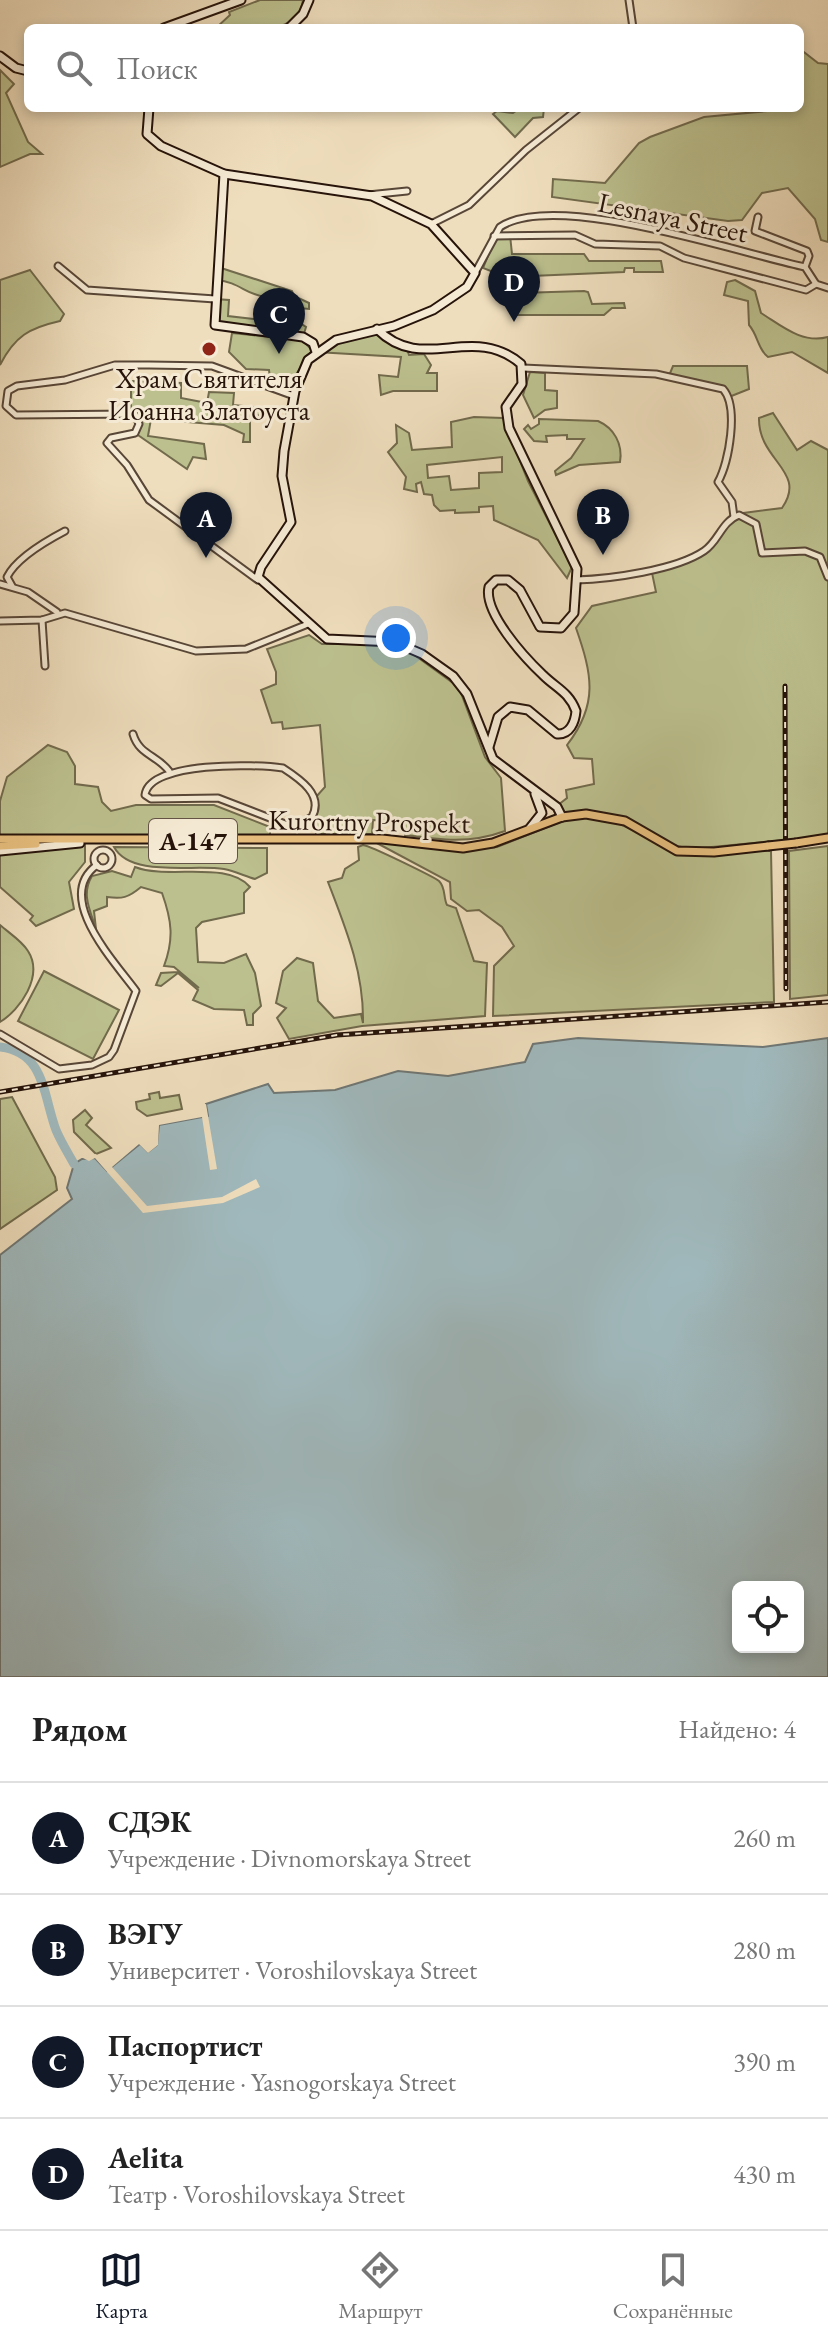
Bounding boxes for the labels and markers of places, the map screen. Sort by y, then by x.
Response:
pin: D [488,256,540,322]
pin: C [253,288,305,354]
marker: Храм Святителя Иоанна Златоуста [200,340,218,358]
place label: Храм Святителя Иоанна Златоуста [108,360,311,428]
pin: B [577,489,629,555]
pin: A [180,492,232,558]

